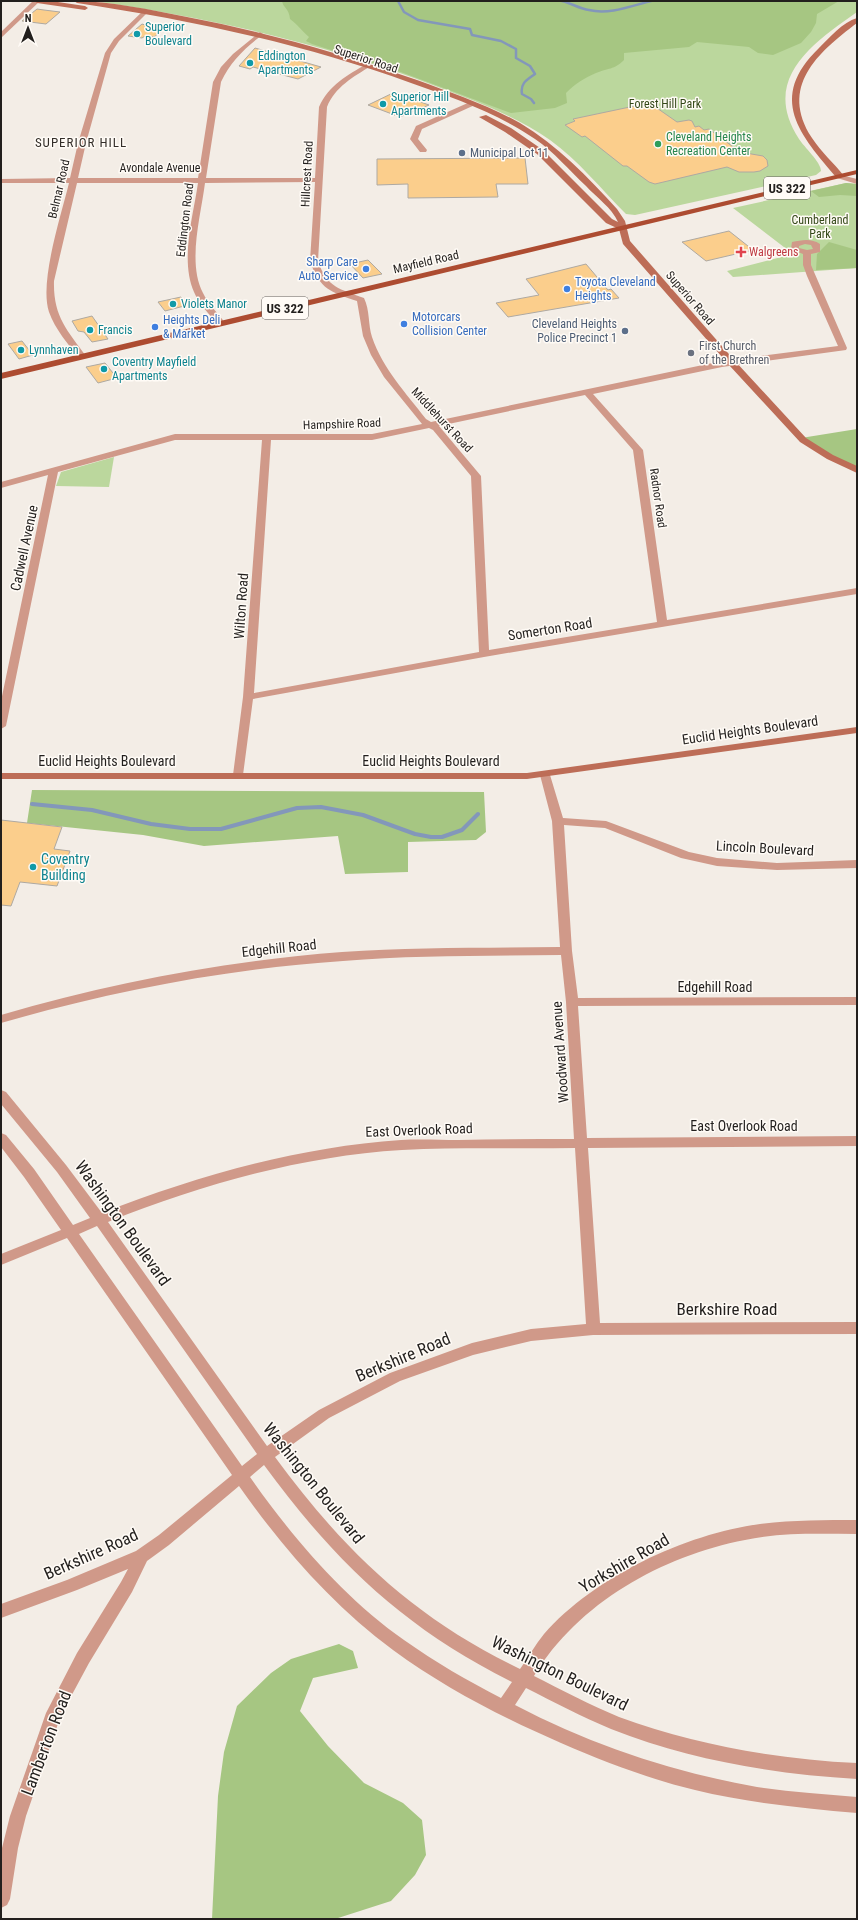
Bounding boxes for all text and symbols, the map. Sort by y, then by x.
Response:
north arrow [8,8,48,48]
text: N [25,12,32,25]
place label: Superior Boulevard [145,20,192,48]
marker: Superior Boulevard [132,29,142,39]
street label: Superior Road [332,42,400,76]
place label: Eddington Apartments [258,49,314,77]
marker: Eddington Apartments [245,58,255,68]
place label: Superior Hill Apartments [391,90,449,118]
park label: Forest Hill Park [629,97,702,111]
marker: Superior Hill Apartments [378,99,388,109]
place label: Cleveland Heights Recreation Center [666,130,751,158]
district label: SUPERIOR HILL [35,135,127,150]
marker: Cleveland Heights Recreation Center [653,139,663,149]
street label: Hillcrest Road [298,140,316,207]
place label: Municipal Lot 11 [470,146,549,160]
marker: Municipal Lot 11 [457,148,467,158]
street label: Belmar Road [45,158,73,220]
street label: Avondale Avenue [120,161,201,175]
road number: US 322 [764,177,810,199]
street label: Eddington Road [174,182,196,258]
park label: Cumberland Park [791,213,849,241]
place label: Walgreens [749,245,798,259]
marker: Walgreens [736,247,746,257]
street label: Mayfield Road [392,248,460,276]
place label: Sharp Care Auto Service [298,255,358,283]
marker: Sharp Care Auto Service [361,264,371,274]
street label: Superior Road [663,268,717,328]
place label: Toyota Cleveland Heights [575,275,656,303]
marker: Toyota Cleveland Heights [562,284,572,294]
place label: Violets Manor [181,297,247,311]
road number: US 322 [262,297,308,319]
marker: Violets Manor [168,299,178,309]
place label: Motorcars Collision Center [412,310,487,338]
place label: Heights Deli & Market [163,313,220,341]
place label: Cleveland Heights Police Precinct 1 [532,317,617,345]
marker: Motorcars Collision Center [399,319,409,329]
marker: Heights Deli & Market [150,322,160,332]
place label: Francis [98,323,132,337]
marker: Francis [85,325,95,335]
marker: Cleveland Heights Police Precinct 1 [620,326,630,336]
place label: First Church of the Brethren [699,339,770,367]
place label: Lynnhaven [29,343,79,357]
marker: Lynnhaven [16,345,26,355]
marker: First Church of the Brethren [686,348,696,358]
place label: Coventry Mayfield Apartments [112,355,196,383]
marker: Coventry Mayfield Apartments [99,364,109,374]
street label: Middlehurst Road [408,385,476,455]
street label: Hampshire Road [303,416,381,432]
street label: Radnor Road [647,467,669,529]
street label: Cadwell Avenue [7,503,41,592]
street label: Wilton Road [231,572,251,640]
street label: Somerton Road [507,614,593,644]
street label: Euclid Heights Boulevard [681,713,819,747]
street label: Euclid Heights Boulevard [38,753,176,769]
street label: Euclid Heights Boulevard [362,753,500,769]
street label: Lincoln Boulevard [716,837,814,859]
place label: Coventry Building [41,851,90,883]
marker: Coventry Building [28,862,38,872]
street label: Edgehill Road [241,936,317,960]
street label: Edgehill Road [678,979,752,995]
street label: Woodward Avenue [548,1000,572,1103]
street label: East Overlook Road [690,1118,798,1134]
street label: East Overlook Road [365,1120,473,1140]
street label: Washington Boulevard [71,1157,175,1289]
street label: Berkshire Road [677,1299,777,1319]
street label: Berkshire Road [353,1328,453,1386]
street label: Washington Boulevard [259,1419,369,1547]
street label: Berkshire Road [41,1524,141,1584]
street label: Yorkshire Road [575,1529,673,1597]
street label: Washington Boulevard [488,1631,632,1715]
street label: Lamberton Road [17,1688,75,1798]

